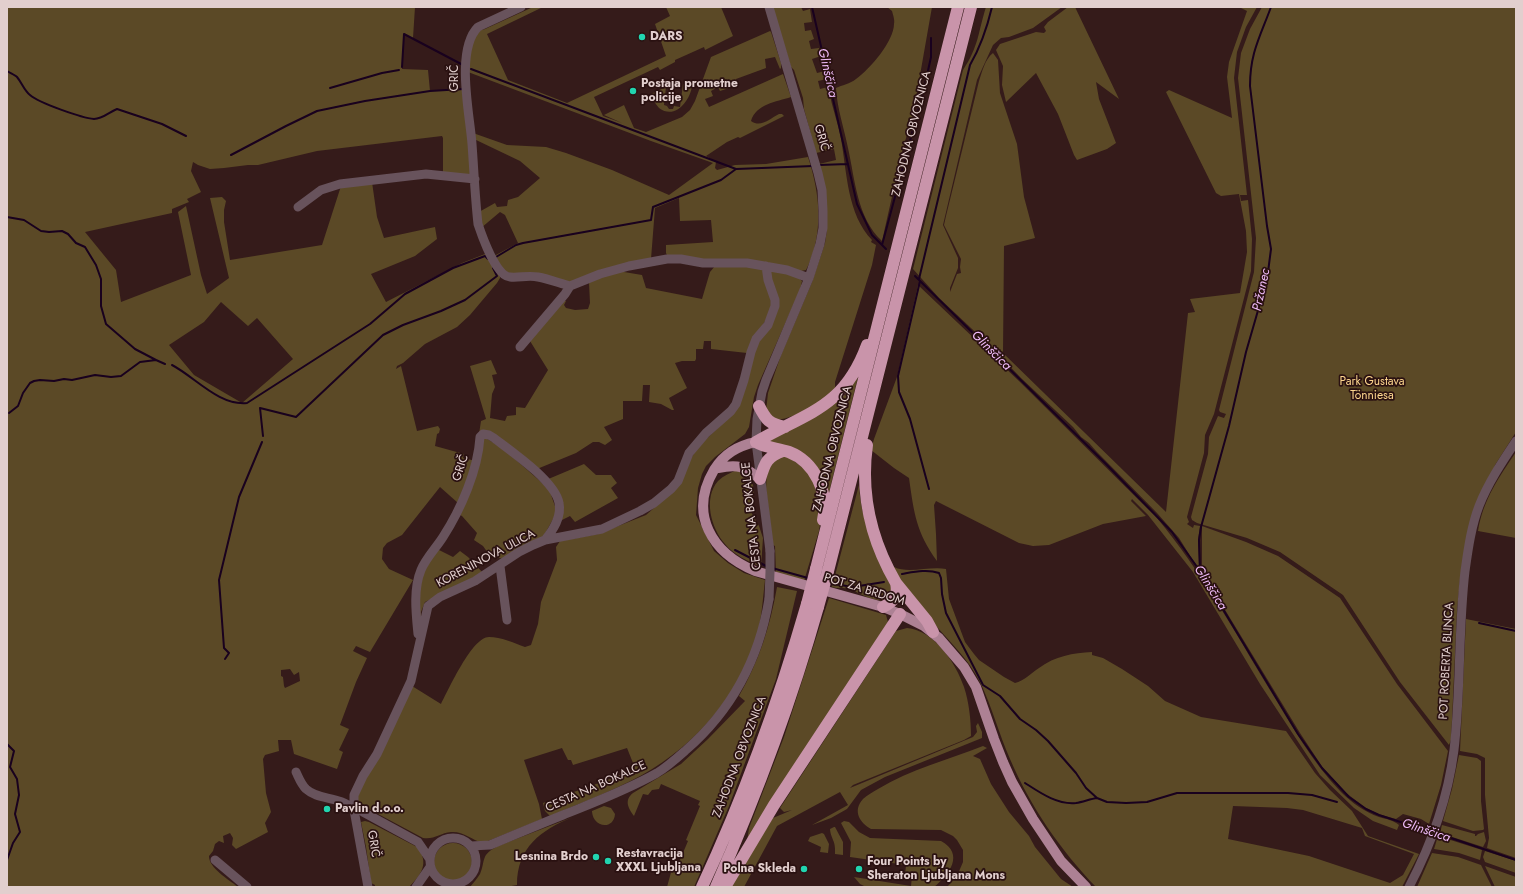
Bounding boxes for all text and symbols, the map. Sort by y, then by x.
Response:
place label: DARS [650,30,683,44]
marker: DARS [637,32,647,42]
water label: Glinščica [814,47,840,99]
street label: GRIČ [448,64,462,92]
street label: ZAHODNA OBVOZNICA [889,70,935,198]
place label: Postaja prometne policije [641,77,738,105]
marker: Postaja prometne policije [628,86,638,96]
street label: GRIČ [810,123,832,153]
water label: Pržanec [1250,267,1274,313]
water label: Glinščica [968,328,1014,374]
park label: Park Gustava Tönniesa [1339,375,1405,403]
street label: ZAHODNA OBVOZNICA [810,385,856,513]
street label: GRIČ [450,453,472,483]
street label: CESTA NA BOKALCE [739,461,765,571]
street label: KORENINOVA ULICA [434,527,538,591]
water label: Glinščica [1190,563,1230,613]
street label: POT ZA BRDOM [822,571,906,609]
street label: POT ROBERTA BLINCA [1437,602,1457,720]
street label: ZAHODNA OBVOZNICA [710,694,770,820]
street label: CESTA NA BOKALCE [543,758,649,816]
place label: Pavlin d.o.o. [335,802,404,816]
marker: Pavlin d.o.o. [322,804,332,814]
water label: Glinščica [1400,816,1452,846]
street label: GRIČ [364,829,382,859]
place label: Restavracija XXXL Ljubljana [616,847,701,875]
place label: Lesnina Brdo [515,850,588,864]
marker: Lesnina Brdo [591,852,601,862]
place label: Four Points by Sheraton Ljubljana Mons [867,855,1005,883]
marker: Restavracija XXXL Ljubljana [603,856,613,866]
place label: Polna Skleda [723,862,796,876]
marker: Polna Skleda [799,864,809,874]
marker: Four Points by Sheraton Ljubljana Mons [854,864,864,874]

